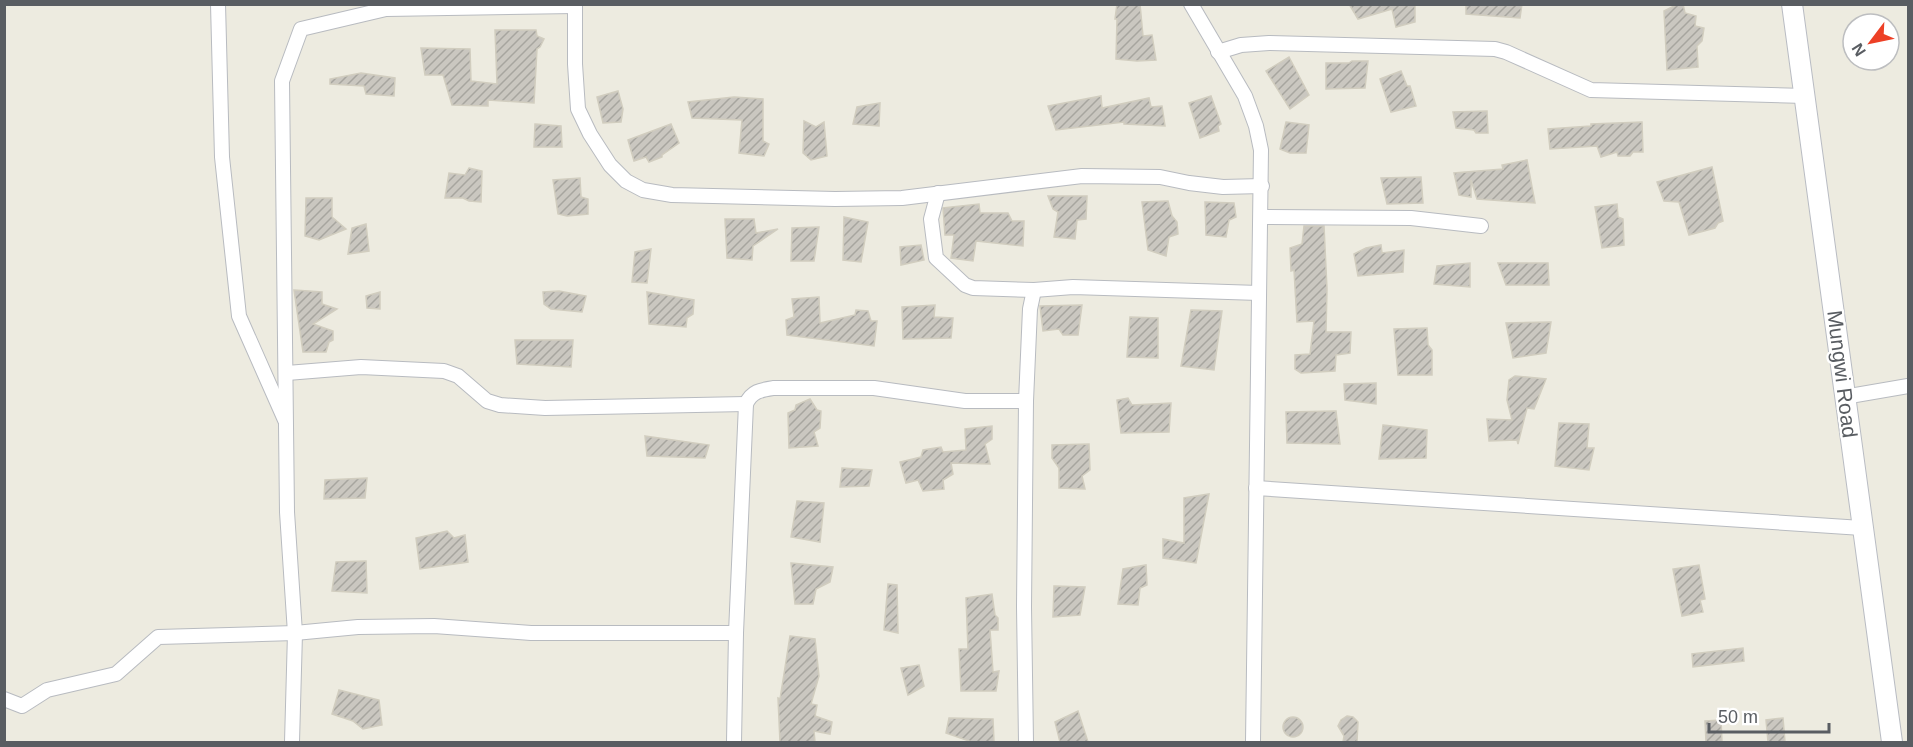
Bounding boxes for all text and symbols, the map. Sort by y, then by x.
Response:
north arrow [1841,12,1901,72]
text: N [1848,40,1869,59]
street label: Mungwi Road [1823,309,1862,439]
scale bar [1709,696,1829,734]
text: 50 m [1718,707,1758,727]

